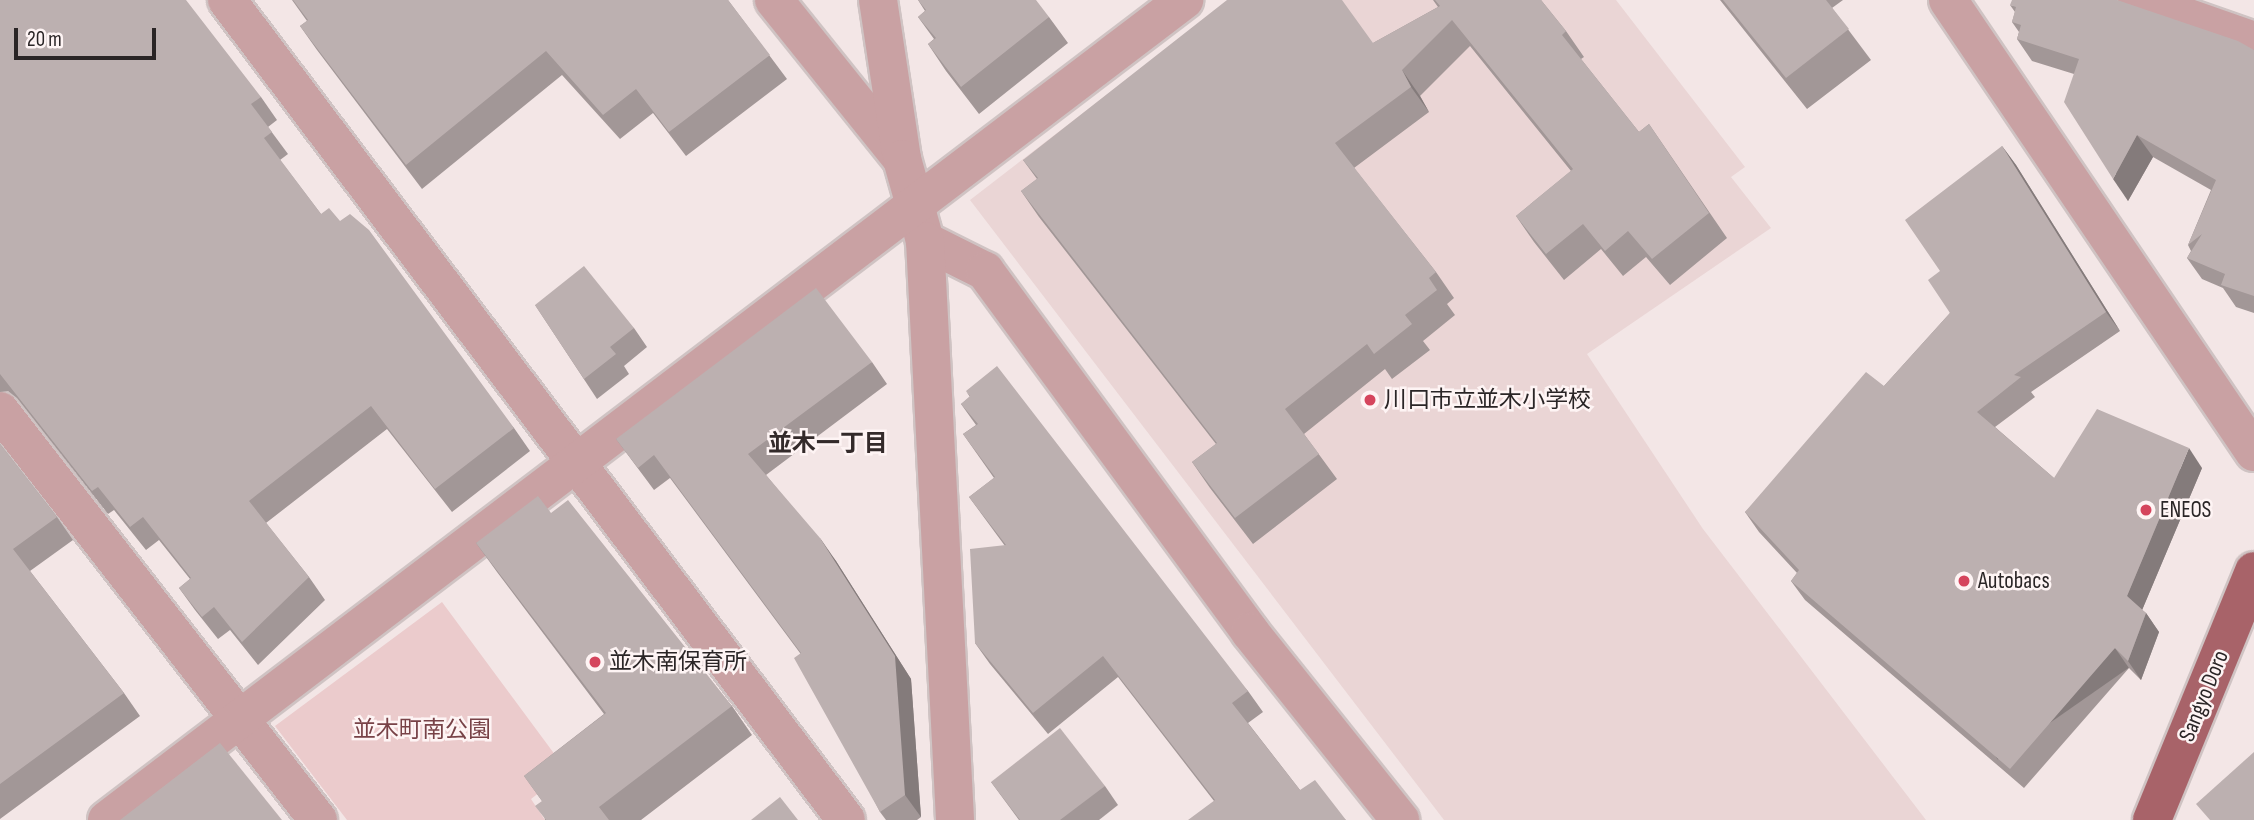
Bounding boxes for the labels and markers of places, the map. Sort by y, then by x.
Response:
place label: 川口市立並木小学校 [1384,386,1591,414]
marker: 川口市立並木小学校 [1362,392,1378,408]
place label: ENEOS [2160,496,2211,524]
marker: ENEOS [2138,502,2154,518]
place label: Autobacs [1978,567,2050,595]
marker: Autobacs [1956,573,1972,589]
place label: 並木南保育所 [609,648,747,676]
marker: 並木南保育所 [587,654,603,670]

